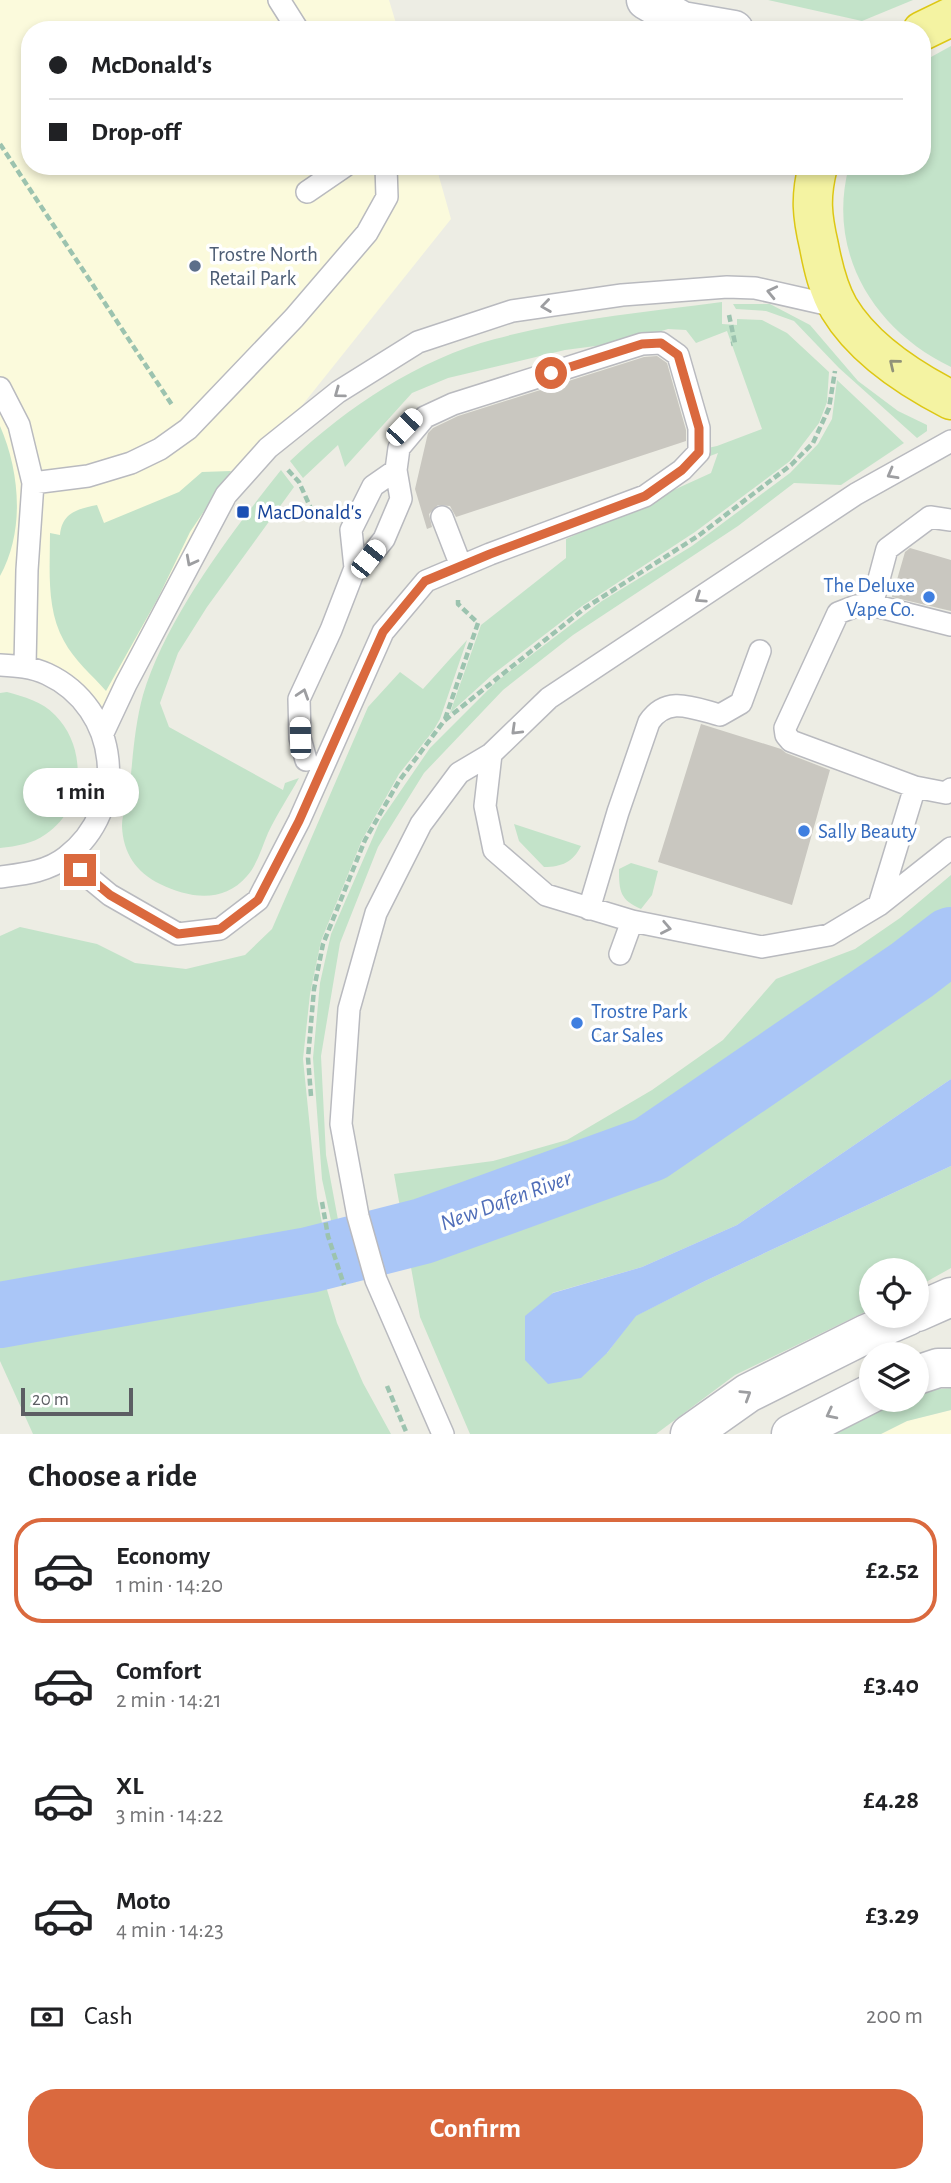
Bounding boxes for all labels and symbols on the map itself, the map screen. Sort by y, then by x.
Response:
place label: Trostre North Retail Park [209,244,318,289]
marker: Trostre North Retail Park [187,258,203,274]
one-way arrow [766,286,778,300]
one-way arrow [540,298,552,313]
route start [535,357,567,389]
one-way arrow [889,359,901,372]
one-way arrow [334,384,347,397]
car [382,405,427,449]
one-way arrow [886,466,899,479]
place label: MacDonald's [257,502,362,523]
marker: MacDonald's [235,504,251,520]
car [347,536,390,582]
one-way arrow [186,554,199,566]
place label: The Deluxe Vape Co. [823,575,915,620]
one-way arrow [695,589,708,602]
marker: The Deluxe Vape Co. [921,589,937,605]
one-way arrow [295,688,309,700]
car [290,717,311,759]
one-way arrow [511,721,524,734]
callout: 1 min [22,768,138,818]
place label: Sally Beauty [818,821,917,842]
marker: Sally Beauty [796,823,812,839]
route end [64,854,96,886]
one-way arrow [660,919,672,934]
place label: Trostre Park Car Sales [591,1001,688,1046]
marker: Trostre Park Car Sales [569,1015,585,1031]
water label: New Dafen River [437,1166,575,1235]
scale bar [21,1385,133,1417]
one-way arrow [739,1391,752,1404]
one-way arrow [826,1405,838,1419]

